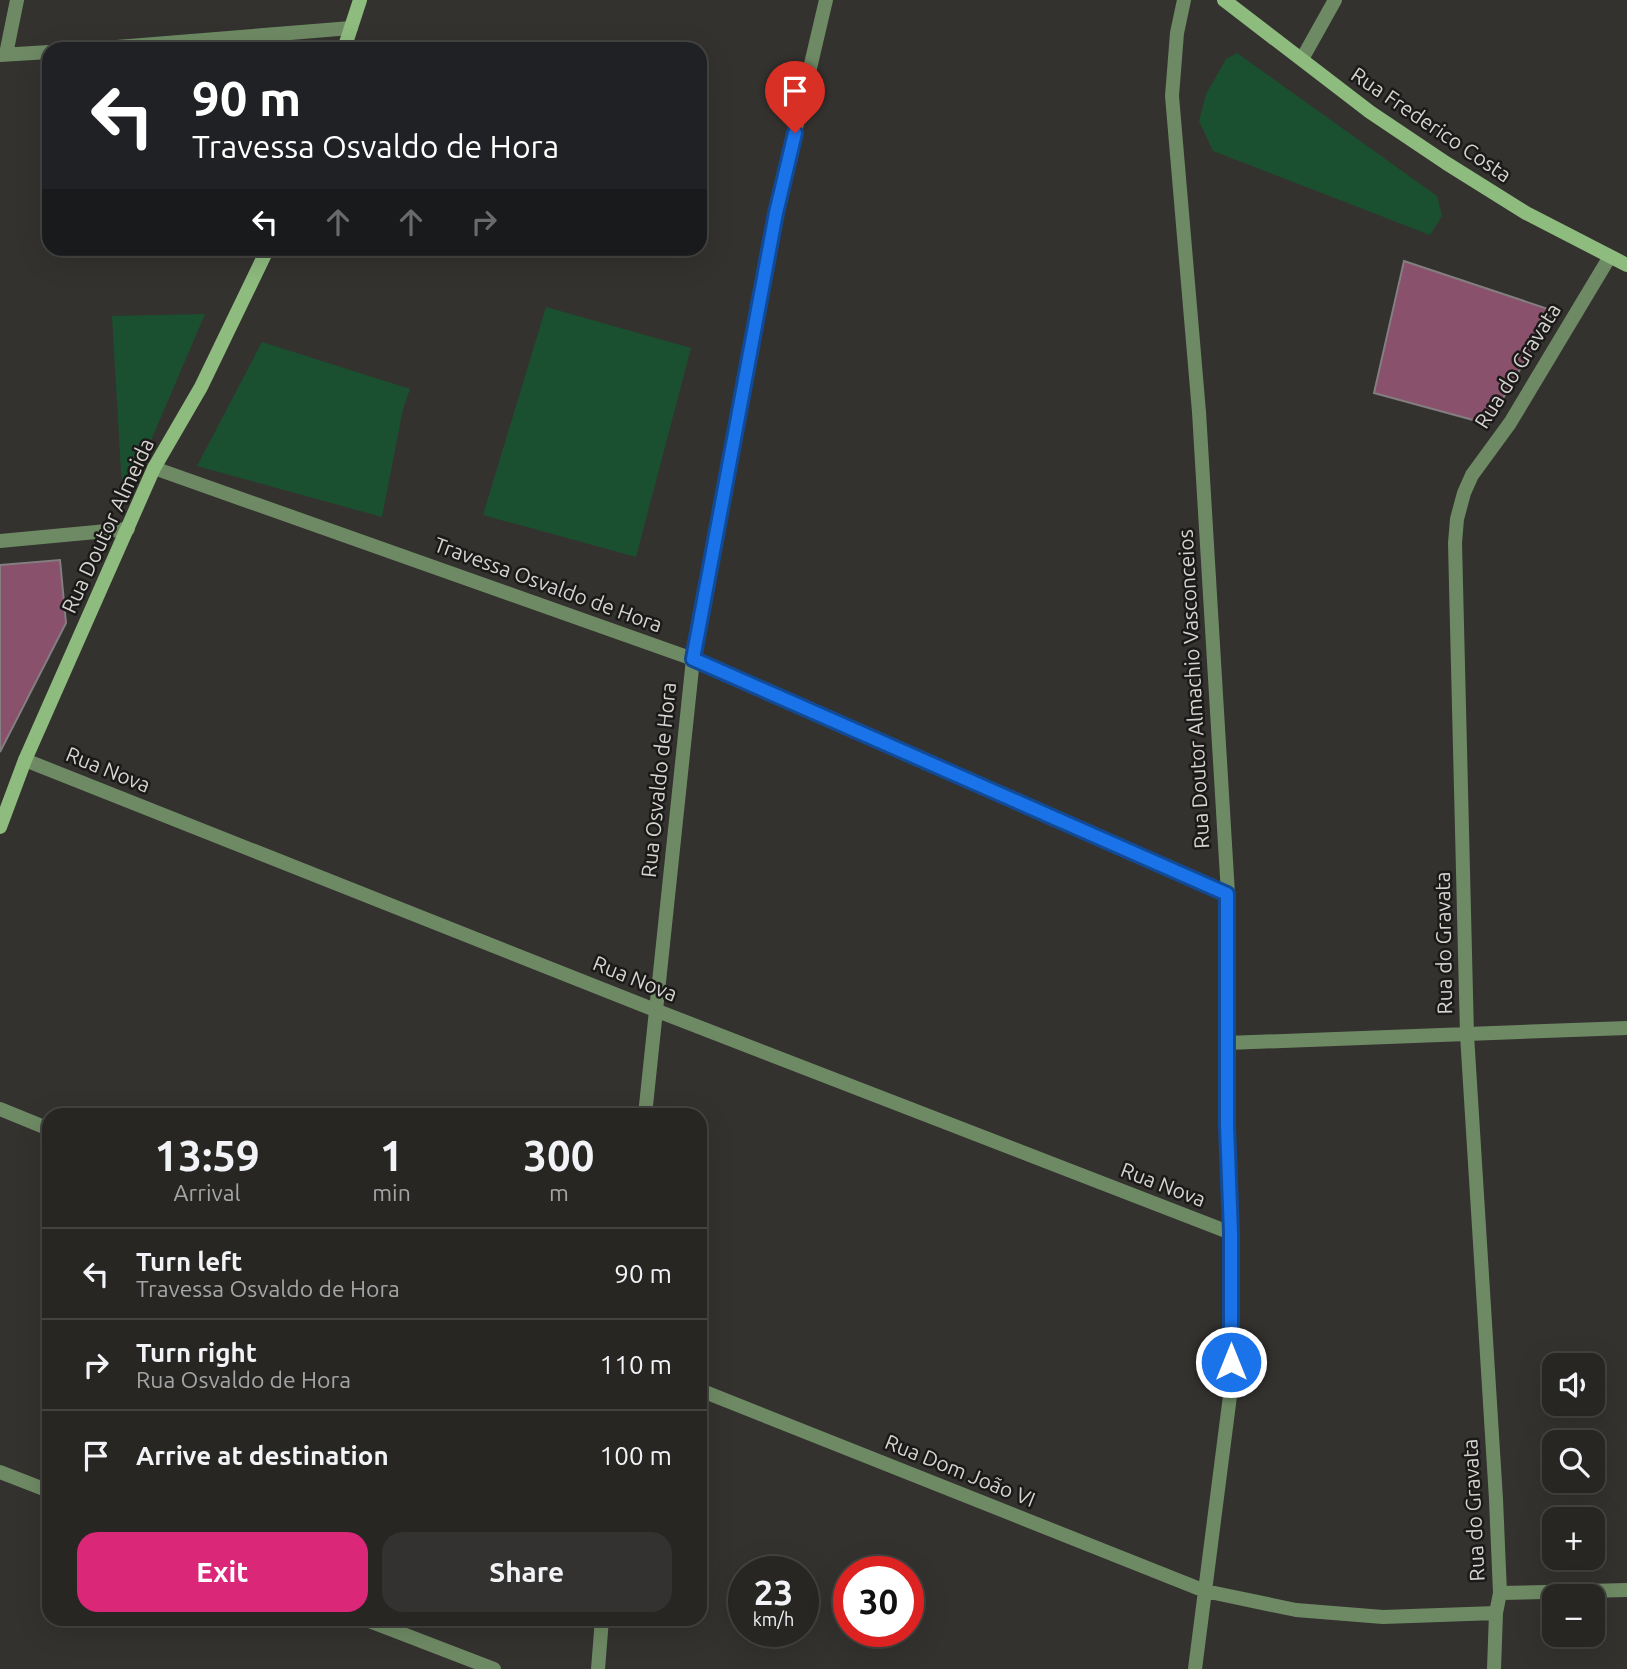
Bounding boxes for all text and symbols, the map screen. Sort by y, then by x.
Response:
pin [765,61,825,133]
street label: Rua Frederico Costa [1347,62,1516,187]
icon: left [77,70,168,161]
text: 90 m [192,70,301,125]
icon: arrive [776,72,814,110]
text: Travessa Osvaldo de Hora [192,128,559,164]
icon: left [246,203,284,241]
icon: ahead [319,203,357,241]
icon: ahead [392,203,430,241]
icon: right [465,203,503,241]
street label: Rua do Gravata [1469,299,1565,432]
street label: Rua Doutor Almeida [56,434,158,617]
street label: Rua Doutor Almachio Vasconceios [1173,529,1213,849]
street label: Travessa Osvaldo de Hora [431,532,666,637]
street label: Rua Osvaldo de Hora [636,681,680,879]
street label: Rua Nova [63,741,154,797]
street label: Rua do Gravata [1430,871,1456,1015]
street label: Rua Nova [590,950,681,1006]
text: 13:59 [155,1132,260,1179]
text: 1 [380,1132,403,1179]
text: 300 [523,1132,594,1179]
street label: Rua Nova [1118,1157,1209,1211]
text: Arrival [174,1180,241,1205]
text: min [372,1180,411,1205]
text: m [549,1180,569,1205]
text: Turn left [136,1247,242,1276]
icon: left [77,1255,115,1293]
text: 90 m [614,1259,672,1288]
text: Travessa Osvaldo de Hora [136,1276,400,1301]
position arrow [1194,1325,1268,1399]
text: Turn right [136,1338,257,1367]
icon: right [77,1346,115,1384]
text: 110 m [600,1350,672,1379]
map controls [1542,1353,1605,1647]
button: sound [1542,1353,1605,1416]
text: Rua Osvaldo de Hora [136,1367,351,1392]
street label: Rua Dom João VI [882,1429,1039,1511]
button: search [1542,1430,1605,1493]
icon: arrive [77,1437,115,1475]
street label: Rua do Gravata [1457,1438,1489,1582]
text: Arrive at destination [136,1441,389,1470]
text: 100 m [600,1441,672,1470]
button: + [1542,1507,1605,1570]
button: Exit [77,1532,368,1612]
button: Share [382,1532,672,1612]
speed limit sign: 30 [833,1556,924,1647]
text: 23 [754,1572,793,1612]
button: − [1542,1584,1605,1647]
text: km/h [753,1609,794,1629]

